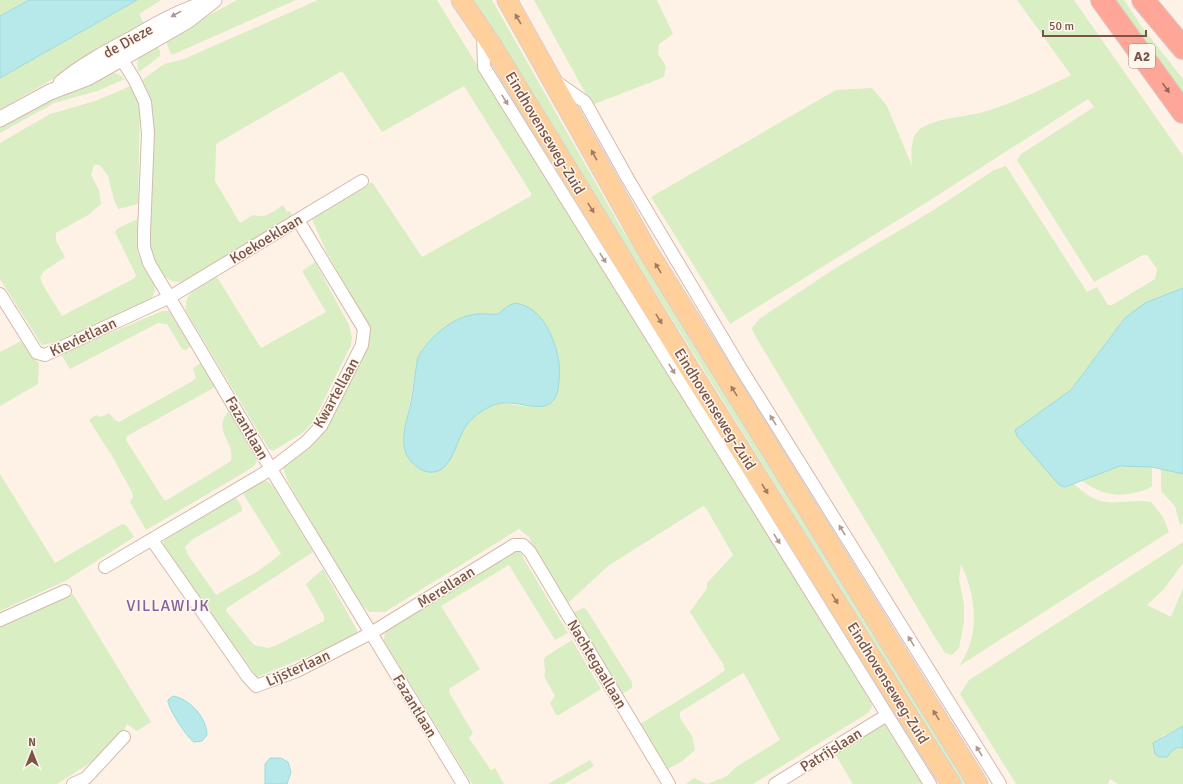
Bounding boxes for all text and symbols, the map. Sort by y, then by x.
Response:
one-way arrow [170,11,182,18]
scale bar [1043,12,1146,38]
one-way arrow [515,14,522,25]
text: 50 m [1049,19,1074,34]
street label: de Dieze [100,20,156,62]
road number: A2 [1129,44,1155,68]
street label: Eindhovenseweg-Zuid [501,68,589,198]
one-way arrow [1162,83,1170,93]
one-way arrow [501,95,509,105]
one-way arrow [591,149,598,161]
one-way arrow [588,202,595,214]
street label: Koekoeklaan [226,210,306,268]
one-way arrow [599,253,607,263]
one-way arrow [655,262,662,274]
one-way arrow [656,313,663,325]
street label: Kievietlaan [47,314,119,360]
street label: Eindhovenseweg-Zuid [670,345,760,473]
street label: Kwartellaan [309,355,363,431]
one-way arrow [668,363,675,375]
one-way arrow [730,385,737,397]
street label: Fazantlaan [222,393,272,463]
one-way arrow [769,415,777,425]
one-way arrow [762,483,769,495]
one-way arrow [838,525,846,535]
one-way arrow [773,534,781,544]
street label: Merellaan [414,562,478,612]
one-way arrow [831,593,838,605]
district label: VILLAWIJK [126,596,210,616]
street label: Nachtegaallaan [563,616,631,712]
street label: Eindhovenseweg-Zuid [843,619,933,747]
one-way arrow [907,635,914,647]
street label: Lijsterlaan [263,646,333,690]
street label: Fazantlaan [389,671,441,741]
one-way arrow [932,710,940,720]
street label: Patrijslaan [797,724,865,776]
north arrow [12,732,52,772]
text: N [28,736,36,749]
one-way arrow [976,745,983,757]

